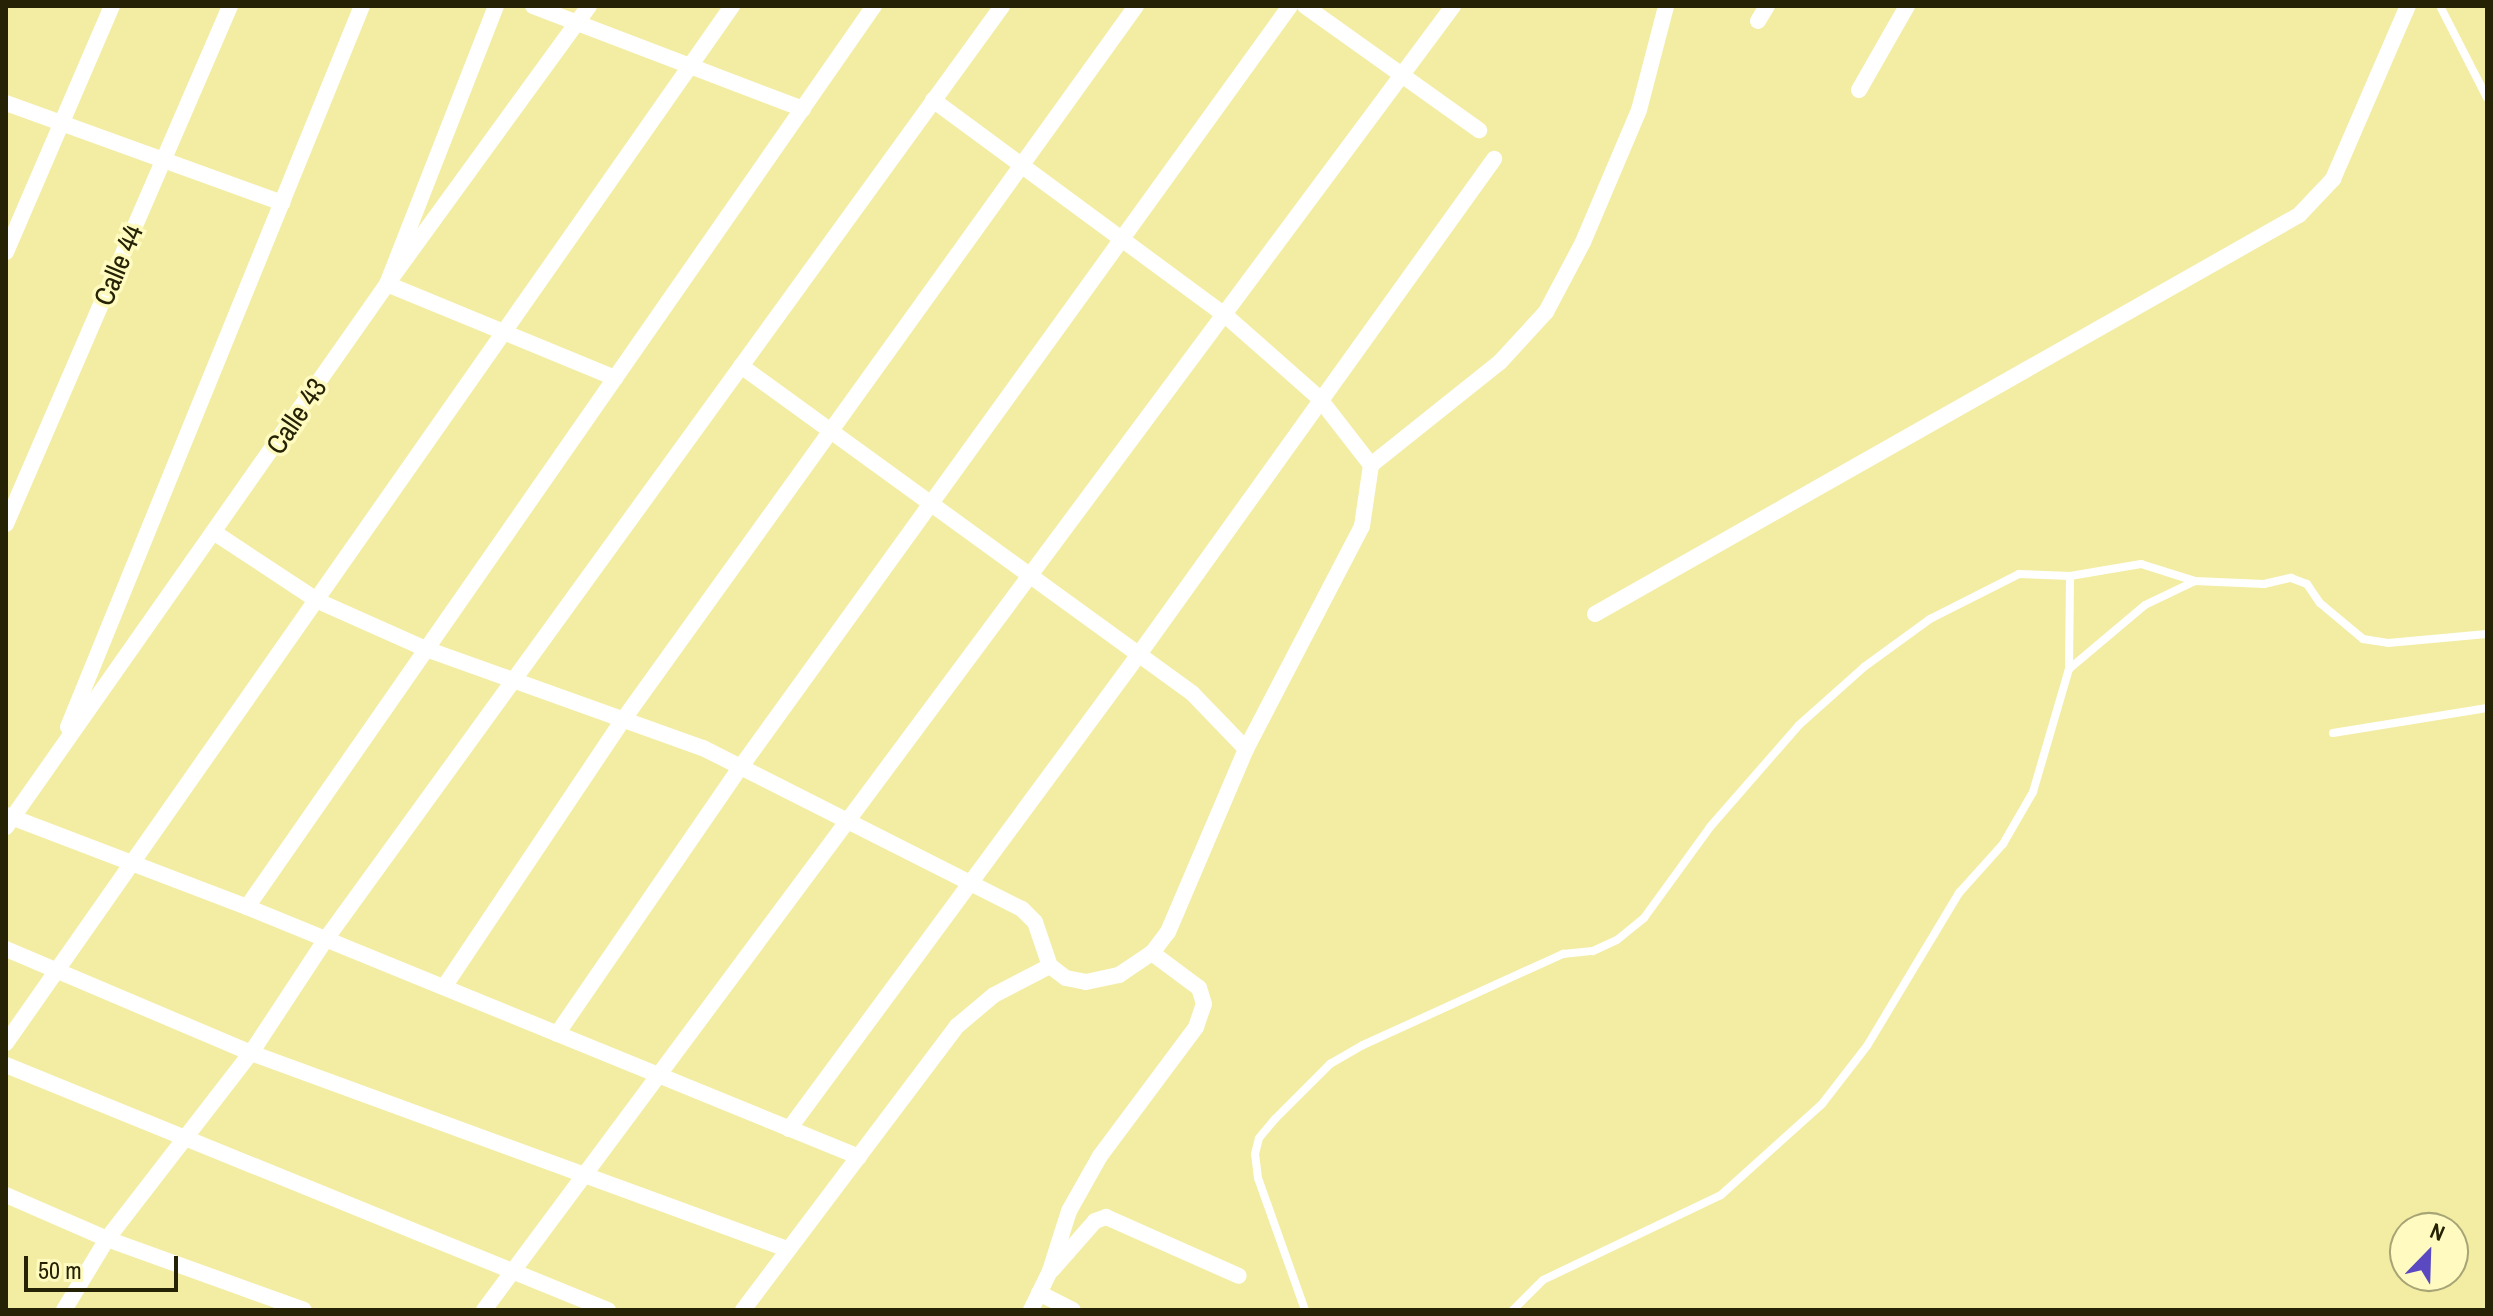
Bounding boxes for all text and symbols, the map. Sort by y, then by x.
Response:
street label: Calle 44 [86,220,150,310]
street label: Calle 43 [259,372,333,460]
north arrow [2389,1212,2469,1292]
text: N [2426,1215,2449,1248]
scale bar [28,1240,182,1290]
text: 50 m [38,1254,82,1286]

